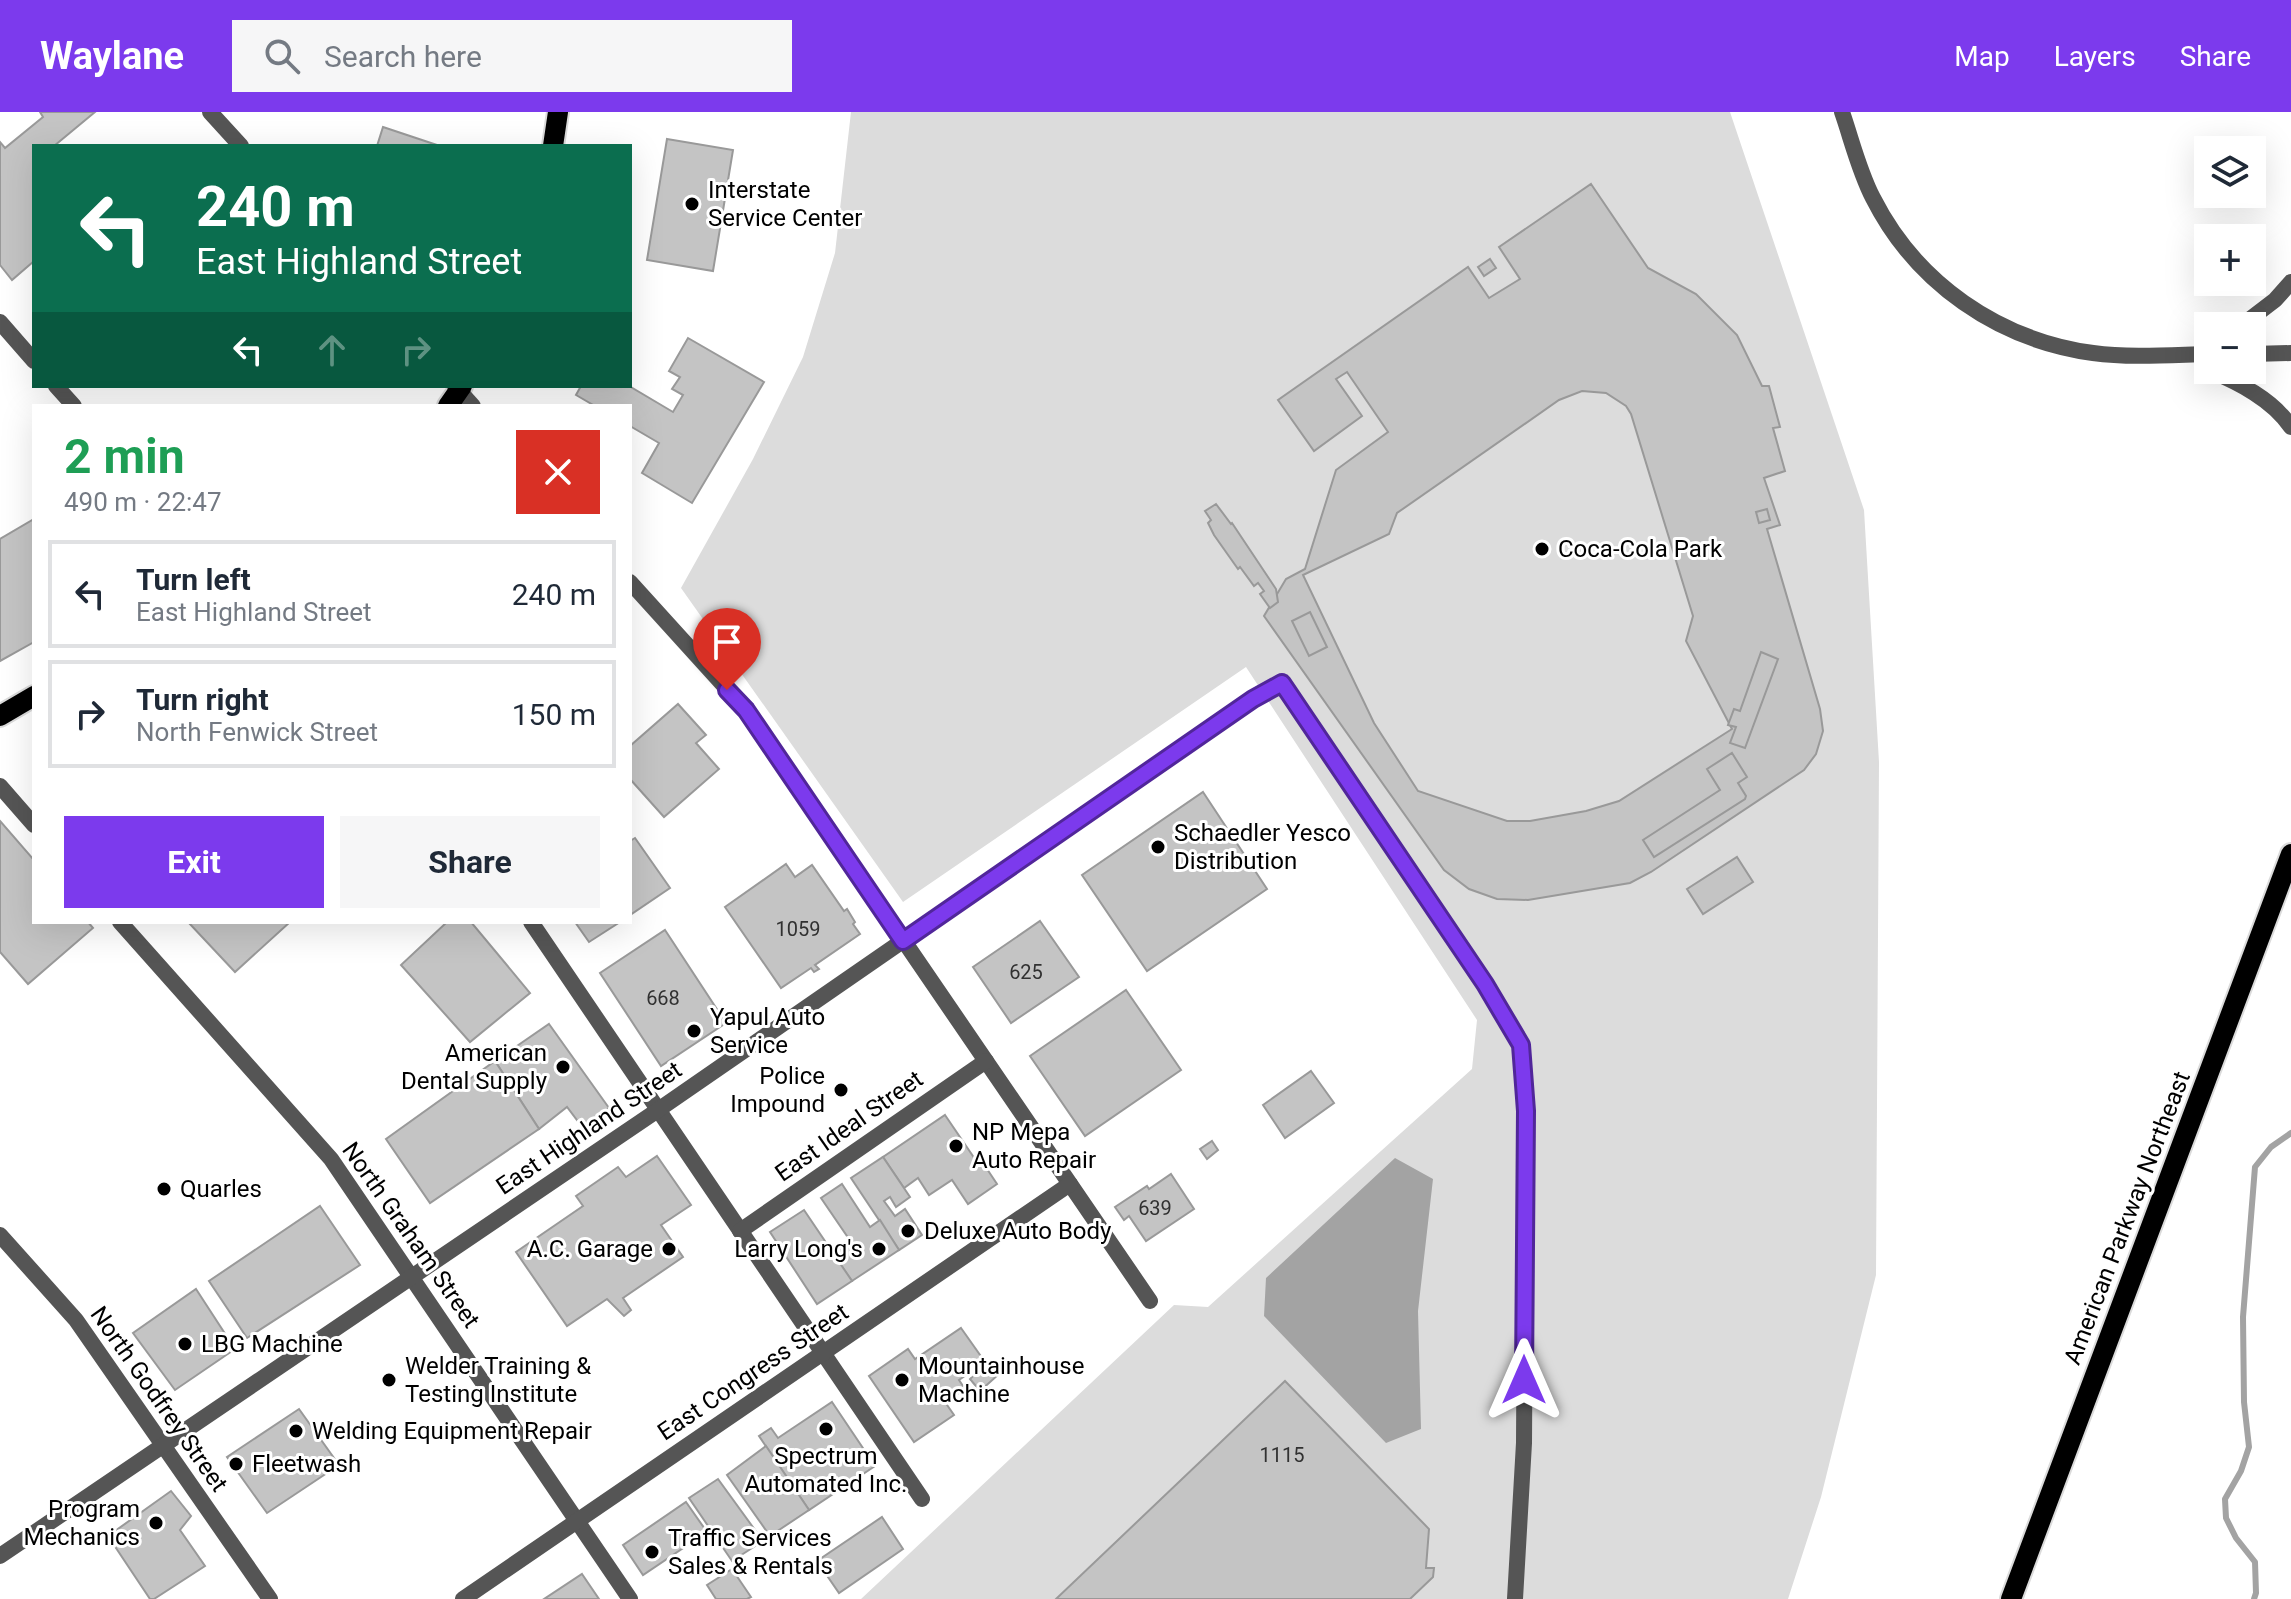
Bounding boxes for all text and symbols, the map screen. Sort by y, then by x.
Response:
search box [232,20,792,92]
text: Waylane [40,34,184,78]
icon: search [260,34,304,78]
text: Search here [324,39,482,74]
text: Map [1954,40,2010,73]
text: Layers [2054,40,2136,73]
text: Share [2180,40,2251,73]
map controls [2194,136,2266,384]
button: layers [2194,136,2266,208]
text: 240 m [196,174,355,240]
icon: left [64,176,168,280]
place label: Interstate Service Center [708,176,862,232]
marker: Interstate Service Center [683,195,701,213]
button: + [2194,224,2266,296]
text: East Highland Street [196,241,522,283]
button: − [2194,312,2266,384]
icon: left [226,328,270,372]
icon: ahead [310,328,354,372]
icon: right [394,328,438,372]
text: 2 min [64,428,185,485]
button: close [516,430,600,514]
text: 490 m · 22:47 [64,487,222,517]
place label: Coca-Cola Park [1558,535,1723,563]
marker: Coca-Cola Park [1533,540,1551,558]
text: Turn left [136,562,251,597]
icon: left [68,572,112,616]
text: 240 m [512,577,596,612]
text: East Highland Street [136,597,372,627]
pin [693,608,761,690]
icon: arrive [705,620,749,664]
text: Turn right [136,682,269,717]
icon: right [68,692,112,736]
text: 150 m [512,697,596,732]
text: North Fenwick Street [136,717,378,747]
button: Exit [64,816,324,908]
button: Share [340,816,600,908]
place label: Schaedler Yesco Distribution [1174,819,1351,875]
marker: Schaedler Yesco Distribution [1149,838,1167,856]
house number: 1059 [776,917,820,941]
house number: 625 [1009,960,1043,984]
house number: 668 [646,986,680,1010]
place label: Yapul Auto Service [710,1003,825,1059]
marker: Yapul Auto Service [685,1022,703,1040]
place label: American Dental Supply [401,1039,548,1095]
street label: East Highland Street [491,1056,687,1200]
marker: American Dental Supply [554,1058,572,1076]
place label: Police Impound [730,1062,825,1118]
street label: East Ideal Street [770,1065,928,1187]
street label: American Parkway Northeast [2058,1067,2196,1368]
marker: Police Impound [832,1081,850,1099]
place label: NP Mepa Auto Repair [972,1118,1096,1174]
street label: North Graham Street [336,1137,486,1333]
marker: NP Mepa Auto Repair [947,1137,965,1155]
place label: Quarles [180,1175,262,1203]
marker: Quarles [155,1180,173,1198]
house number: 639 [1138,1196,1172,1220]
place label: Deluxe Auto Body [924,1217,1112,1245]
marker: Deluxe Auto Body [899,1222,917,1240]
place label: A.C. Garage [527,1235,653,1263]
place label: Larry Long's [734,1235,863,1263]
marker: A.C. Garage [660,1240,678,1258]
marker: Larry Long's [870,1240,888,1258]
street label: East Congress Street [652,1298,854,1446]
street label: North Godfrey Street [85,1301,234,1497]
place label: LBG Machine [201,1330,343,1358]
marker: LBG Machine [176,1335,194,1353]
position arrow [1482,1338,1566,1422]
place label: Welder Training & Testing Institute [405,1352,591,1408]
place label: Mountainhouse Machine [918,1352,1084,1408]
marker: Welder Training & Testing Institute [380,1371,398,1389]
marker: Mountainhouse Machine [893,1371,911,1389]
place label: Welding Equipment Repair [312,1417,592,1445]
marker: Spectrum Automated Inc. [817,1420,835,1438]
marker: Welding Equipment Repair [287,1422,305,1440]
place label: Spectrum Automated Inc. [745,1442,907,1498]
house number: 1115 [1260,1443,1304,1467]
place label: Fleetwash [252,1450,361,1478]
marker: Fleetwash [227,1455,245,1473]
place label: Program Mechanics [23,1495,140,1551]
marker: Program Mechanics [147,1514,165,1532]
place label: Traffic Services Sales & Rentals [668,1524,833,1580]
marker: Traffic Services Sales & Rentals [643,1543,661,1561]

